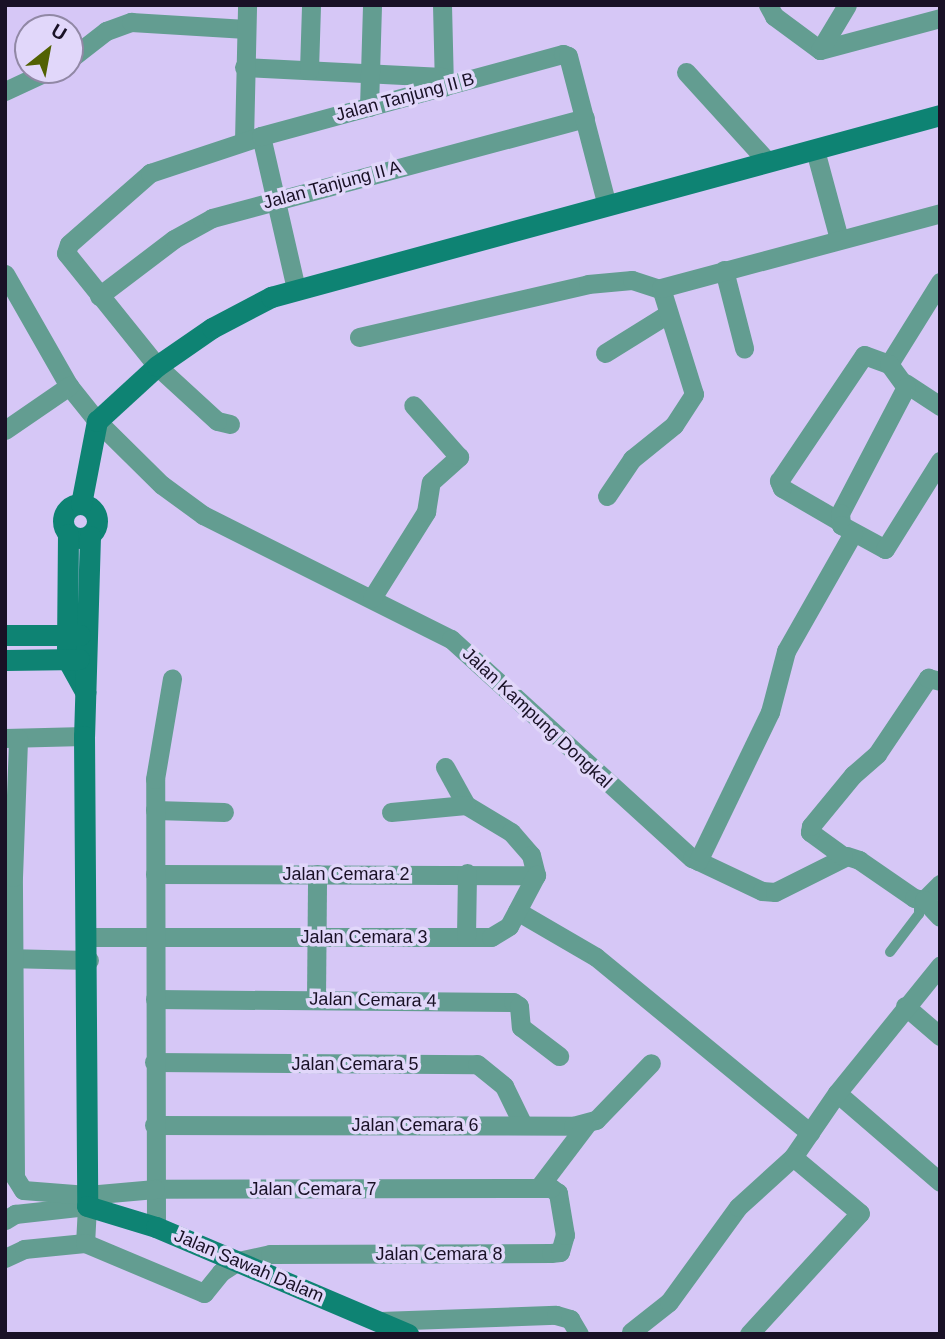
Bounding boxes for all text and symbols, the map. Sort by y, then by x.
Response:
north arrow [14,14,84,84]
text: U [48,20,70,45]
street label: Jalan Tanjung II B [333,68,477,126]
street label: Jalan Tanjung II A [260,156,404,214]
street label: Jalan Kampung Dongkal [458,643,616,793]
street label: Jalan Cemara 2 [282,863,410,885]
street label: Jalan Cemara 3 [300,926,428,948]
street label: Jalan Cemara 4 [309,988,437,1012]
street label: Jalan Cemara 5 [291,1053,419,1075]
street label: Jalan Cemara 6 [351,1114,479,1136]
street label: Jalan Cemara 7 [249,1178,377,1200]
street label: Jalan Sawah Dalam [171,1225,327,1307]
street label: Jalan Cemara 8 [375,1243,503,1265]

